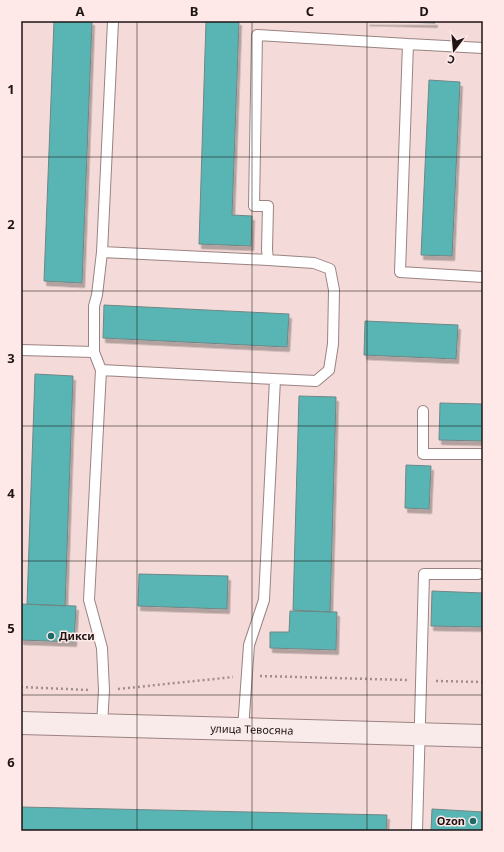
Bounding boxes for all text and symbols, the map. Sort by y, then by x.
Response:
text: A [76,2,85,20]
text: B [190,2,198,20]
text: C [306,2,314,20]
text: D [419,2,429,20]
north arrow [434,30,474,70]
text: С [446,52,457,68]
text: 1 [7,80,15,98]
text: 2 [7,215,15,233]
text: 3 [7,349,15,367]
text: 4 [7,484,15,502]
text: 5 [7,619,15,637]
place label: Дикси [59,628,95,643]
marker: Дикси [46,631,56,641]
street label: улица Тевосяна [210,720,294,738]
text: 6 [7,753,15,771]
place label: Ozon [437,813,465,828]
marker: Ozon [468,816,478,826]

